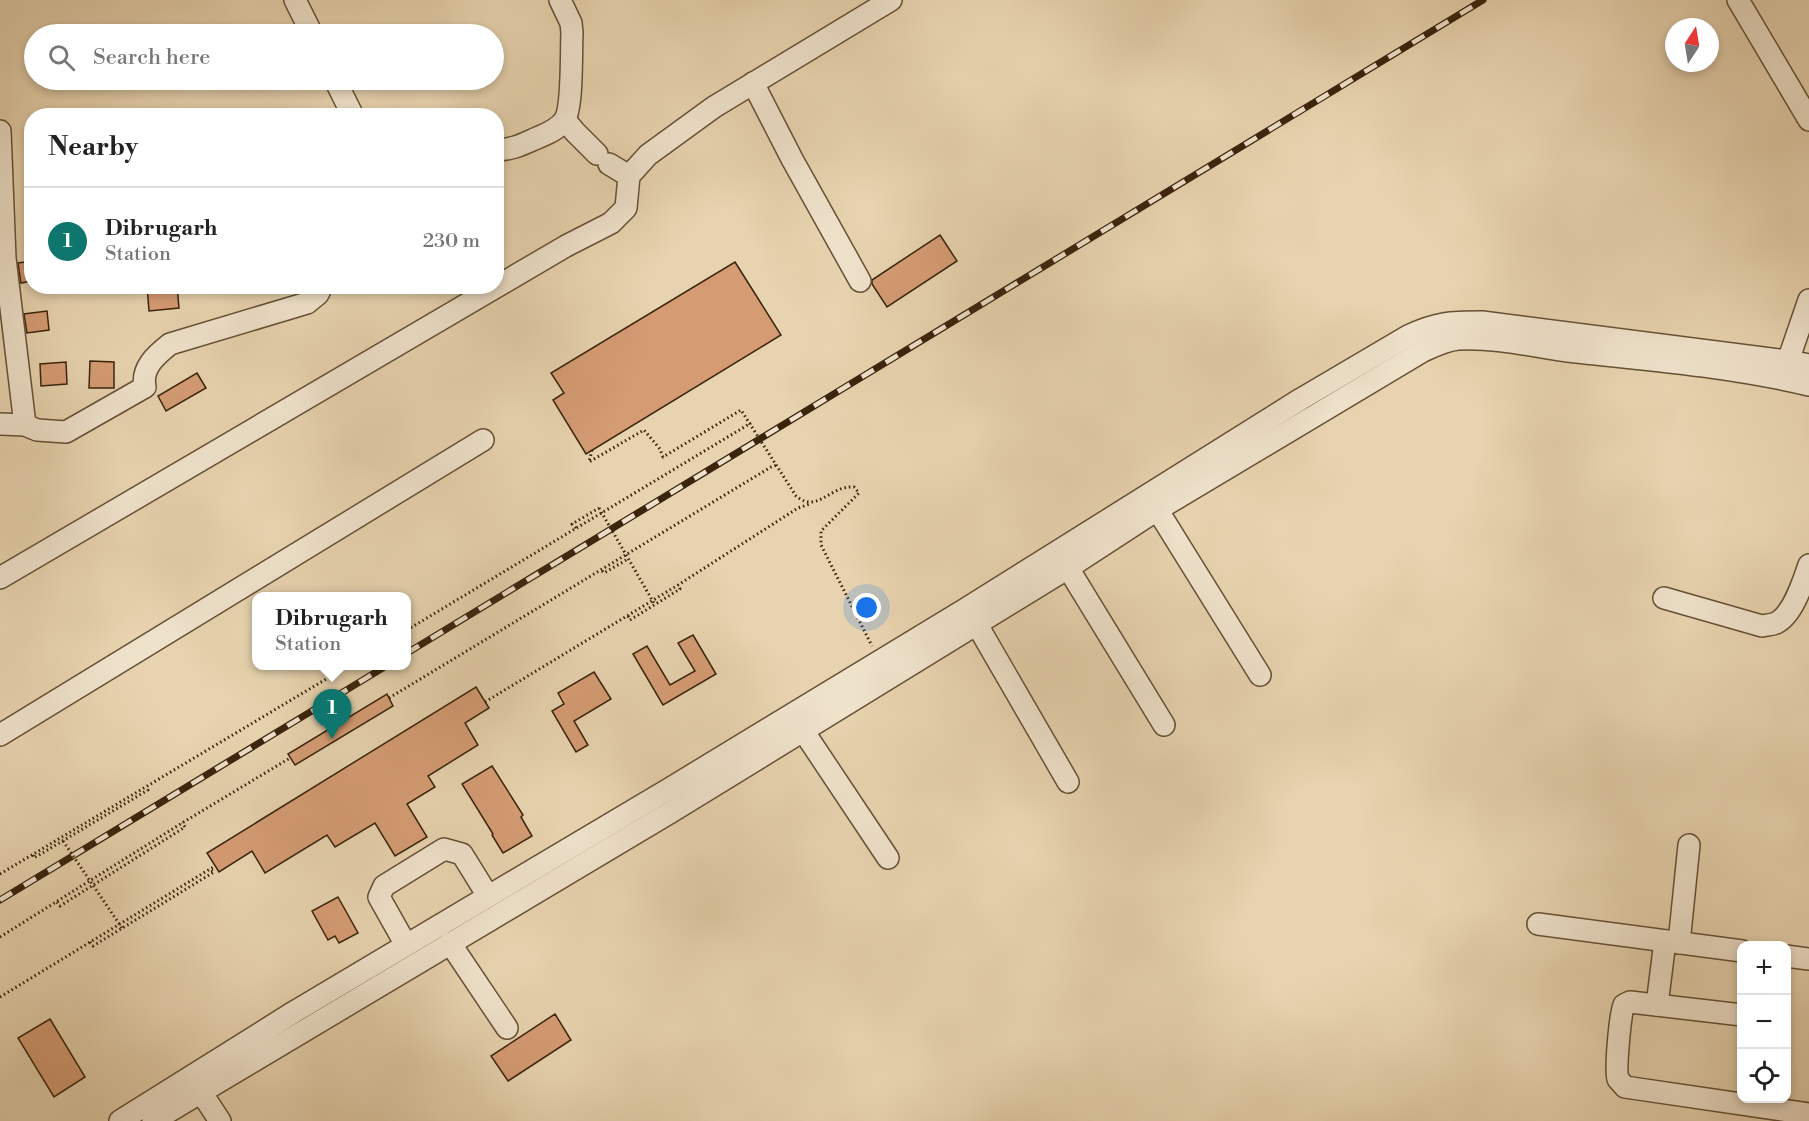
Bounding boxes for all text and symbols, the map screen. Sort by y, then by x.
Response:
north arrow [1665,18,1719,72]
search box [24,24,504,90]
icon: search [45,41,78,74]
text: Search here [93,44,210,71]
text: Nearby [48,131,138,163]
text: Dibrugarh [105,215,218,242]
text: 1 [63,229,72,254]
text: 230 m [423,229,480,254]
text: Station [105,242,171,267]
popup [252,592,411,670]
your location [852,593,881,622]
text: Dibrugarh [275,605,388,632]
text: Station [275,632,341,657]
pin: 1 [312,690,352,739]
map controls [1737,941,1791,1103]
button: + [1737,941,1791,995]
button: − [1737,995,1791,1049]
button: locate [1737,1049,1791,1103]

